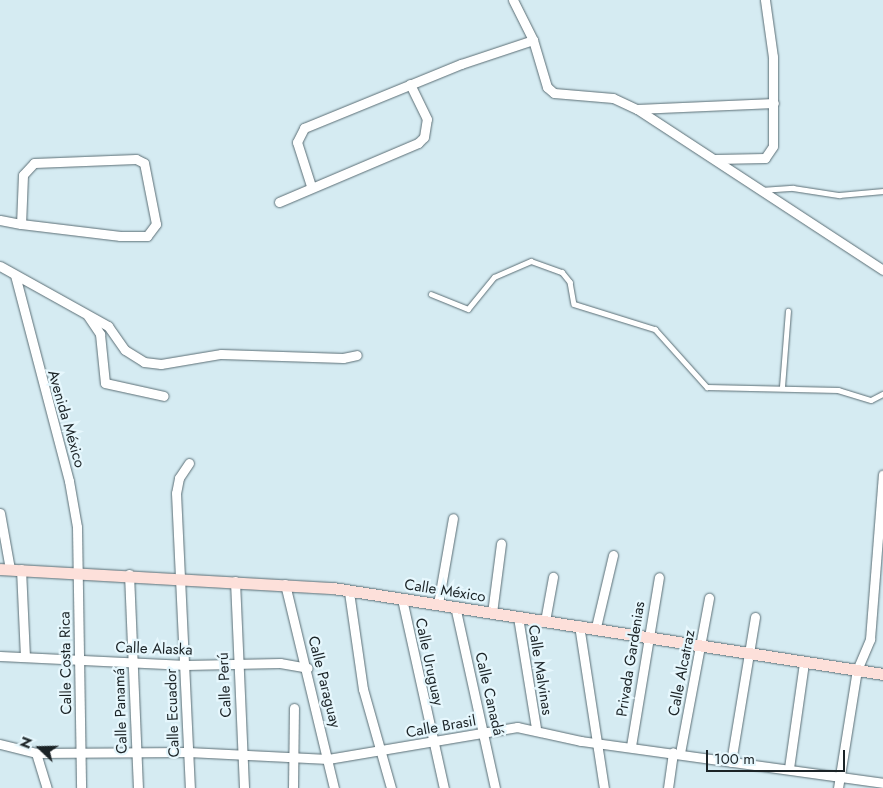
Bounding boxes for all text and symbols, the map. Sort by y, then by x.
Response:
street label: Avenida México [43,368,89,470]
street label: Calle México [403,576,487,606]
street label: Privada Gardenias [613,600,649,718]
street label: Calle Costa Rica [56,611,76,715]
street label: Calle Uruguay [411,617,447,707]
street label: Calle Malvinas [524,624,556,716]
street label: Calle Alcatraz [665,628,699,718]
street label: Calle Paraguay [304,634,344,730]
street label: Calle Alaska [115,639,193,659]
street label: Calle Canadá [471,651,507,737]
street label: Calle Perú [214,652,236,718]
street label: Calle Panamá [111,668,131,754]
street label: Calle Ecuador [162,668,184,758]
street label: Calle Brasil [405,712,477,742]
north arrow [15,723,65,773]
text: N [15,734,37,751]
scale bar [708,740,847,772]
text: 100 m [714,748,755,770]

